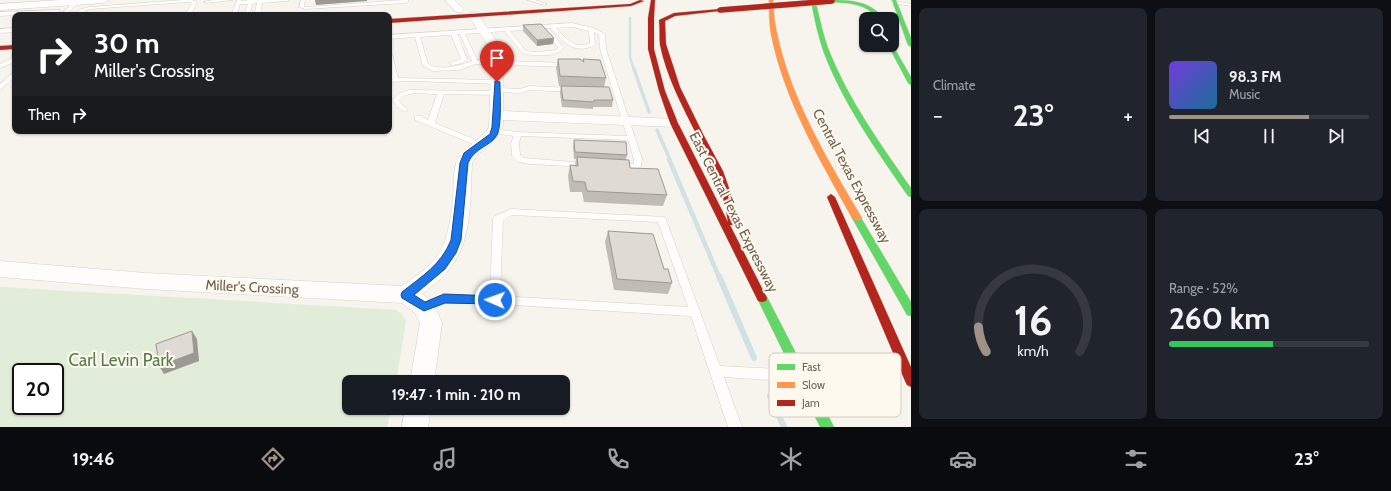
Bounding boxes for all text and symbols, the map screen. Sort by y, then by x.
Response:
map controls [859,12,899,52]
button: search [859,12,899,52]
text: 30 m [94,26,160,60]
icon: right [28,28,80,80]
pin [480,41,514,82]
icon: arrive [486,47,508,69]
text: Miller's Crossing [94,60,214,82]
text: 98.3 FM [1229,68,1281,86]
text: Climate [933,77,975,93]
text: Music [1229,86,1260,102]
text: 23° [1013,97,1053,134]
text: − [933,102,943,129]
text: + [1123,102,1133,129]
icon: right [68,104,90,126]
text: Then [28,106,60,124]
street label: Central Texas Expressway [809,106,895,246]
icon: previous [1191,125,1213,147]
icon: pause [1258,125,1280,147]
icon: next [1325,125,1347,147]
street label: East Central Texas Expressway [686,129,782,295]
street label: Miller's Crossing [205,276,300,298]
position arrow [474,279,516,321]
text: Range · 52% [1169,280,1238,296]
text: 16 [1014,295,1052,345]
text: 260 km [1169,300,1270,337]
text: km/h [1017,341,1049,359]
park label: Carl Levin Park [69,350,174,370]
legend [769,353,901,417]
text: Fast [802,360,821,374]
speed limit sign: 20 [12,363,64,415]
text: Slow [802,378,825,392]
text: 19:47 · 1 min · 210 m [391,386,521,404]
text: Jam [801,396,820,410]
icon: directions [259,445,287,473]
icon: music [431,445,459,473]
icon: phone [604,445,632,473]
icon: climate [777,445,805,473]
icon: car [949,445,977,473]
icon: filters [1122,445,1150,473]
text: 19:46 [72,448,114,470]
text: 23° [1294,448,1319,470]

